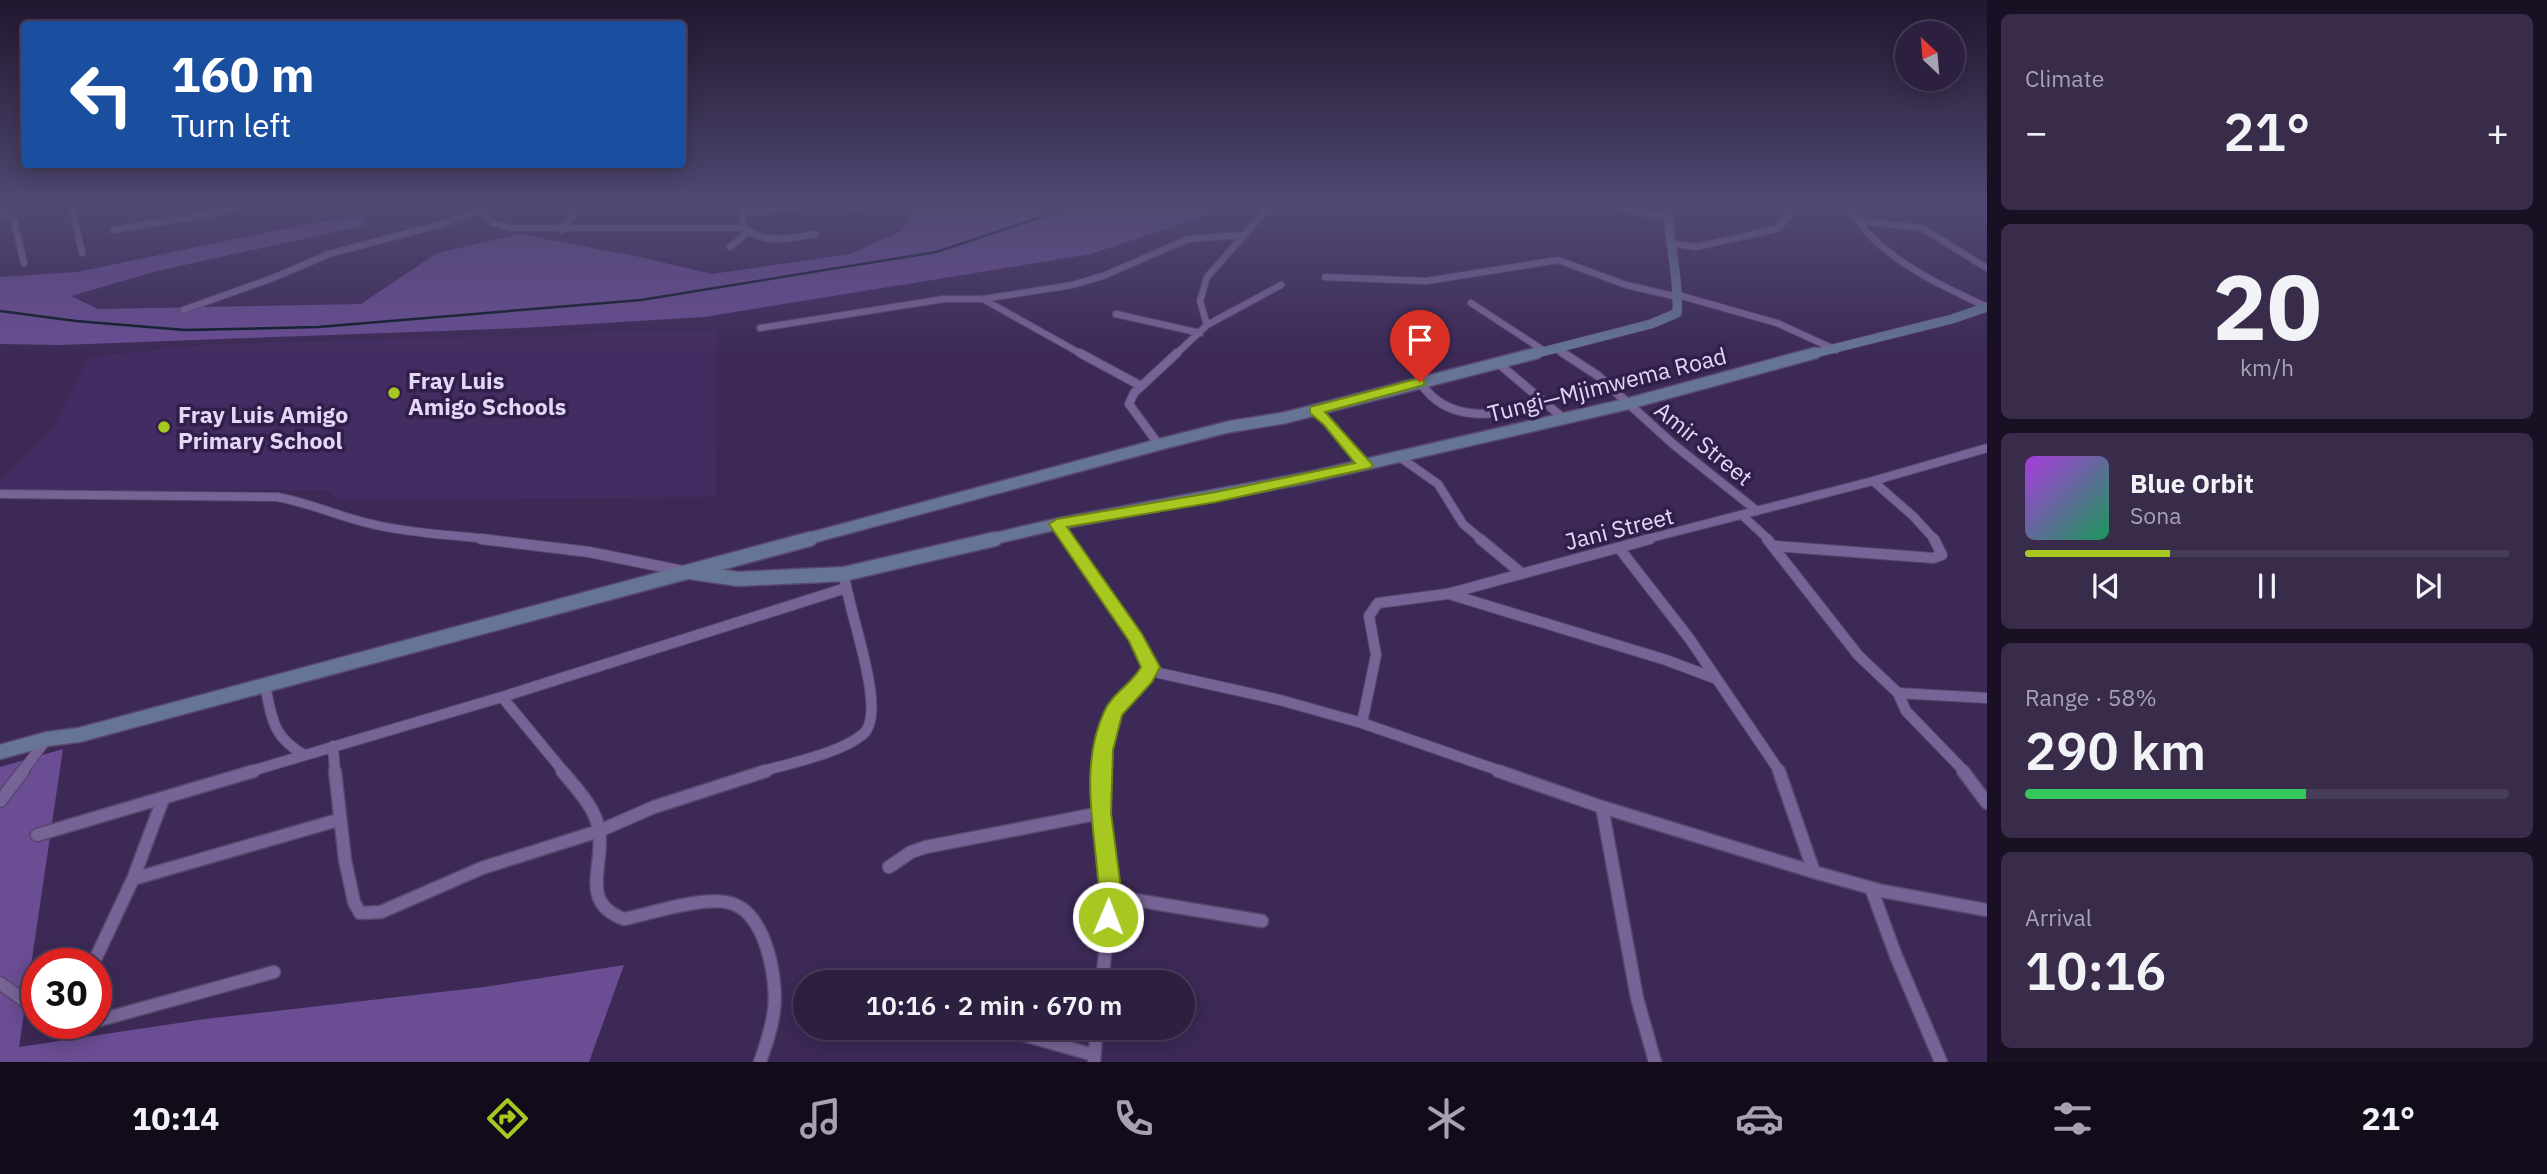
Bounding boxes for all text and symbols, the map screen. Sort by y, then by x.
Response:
north arrow [1895,21,1965,91]
map controls [1895,21,1965,91]
text: 160 m [171,42,315,105]
icon: left [56,49,147,140]
text: Climate [2025,63,2104,93]
text: 21° [2224,98,2310,165]
text: Turn left [171,104,291,146]
text: − [2025,107,2048,156]
text: + [2486,107,2509,156]
text: 20 [2212,247,2322,365]
pin [1390,310,1450,382]
icon: arrive [1401,321,1439,359]
street label: Tungi—Mjimwema Road [1485,340,1729,428]
text: km/h [2240,352,2294,382]
place label: Fray Luis Amigo Schools [408,365,566,421]
marker: Fray Luis Amigo Schools [386,385,402,401]
street label: Amir Street [1649,394,1759,492]
place label: Fray Luis Amigo Primary School [178,399,348,455]
marker: Fray Luis Amigo Primary School [156,419,172,435]
text: Blue Orbit [2130,466,2254,500]
street label: Jani Street [1561,500,1677,556]
text: Sona [2130,500,2182,530]
icon: previous [2087,567,2125,605]
icon: pause [2248,567,2286,605]
icon: next [2409,567,2447,605]
text: Range · 58% [2025,682,2157,712]
text: 290 km [2025,717,2206,784]
position arrow [1071,880,1145,954]
text: Arrival [2025,902,2092,932]
text: 10:16 [2025,937,2166,1004]
speed limit sign: 30 [21,948,112,1039]
text: 10:16 · 2 min · 670 m [866,988,1122,1022]
icon: directions [483,1094,532,1143]
icon: music [796,1094,845,1143]
icon: phone [1109,1094,1158,1143]
icon: climate [1422,1094,1471,1143]
icon: car [1735,1094,1784,1143]
icon: filters [2048,1094,2097,1143]
text: 10:14 [132,1097,219,1139]
text: 21° [2361,1097,2415,1139]

